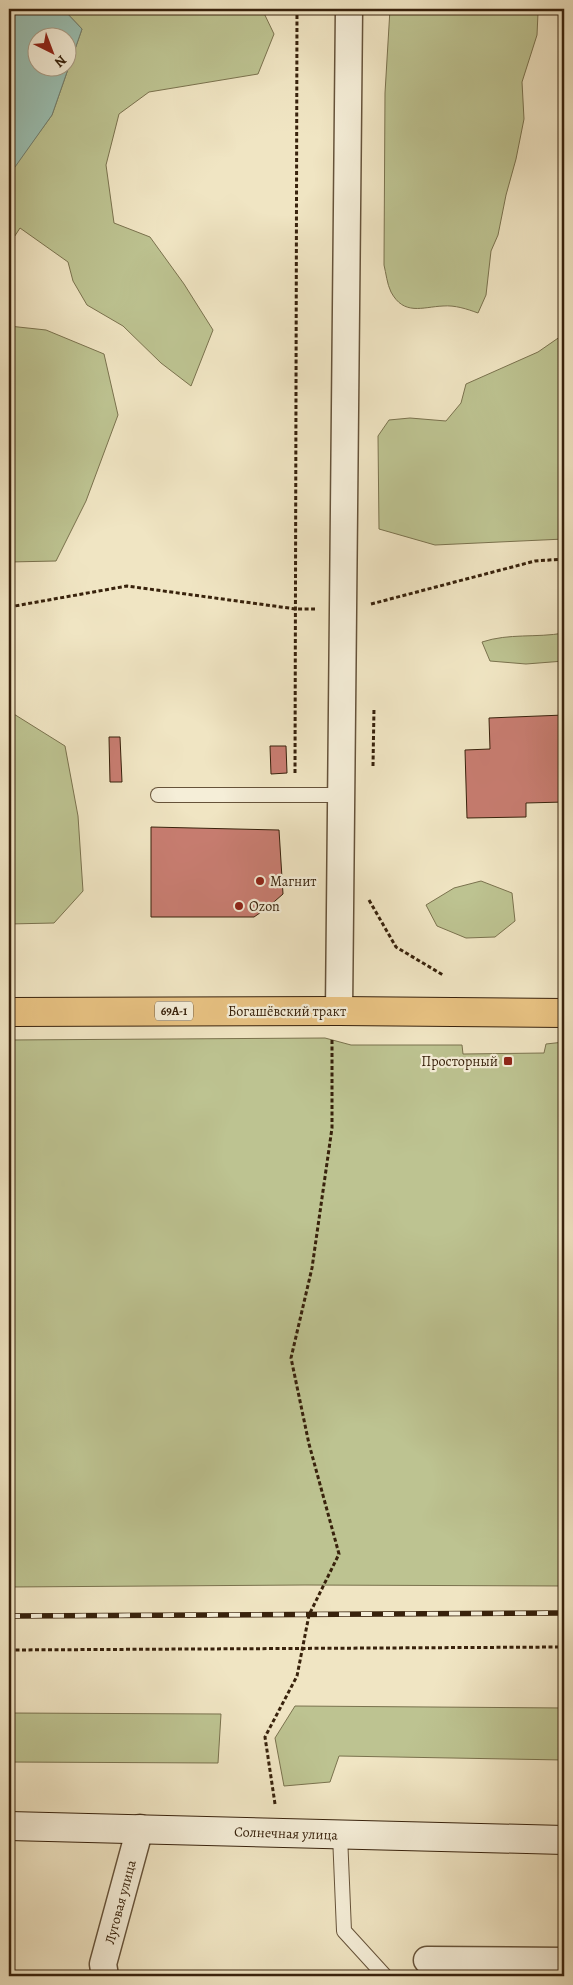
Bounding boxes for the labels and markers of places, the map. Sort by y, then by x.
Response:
place label: Магнит [270,872,317,891]
marker: Магнит [254,875,266,887]
place label: Ozon [249,897,280,916]
marker: Ozon [233,900,245,912]
place label: Просторный [421,1052,498,1071]
marker: Просторный [502,1055,514,1067]

